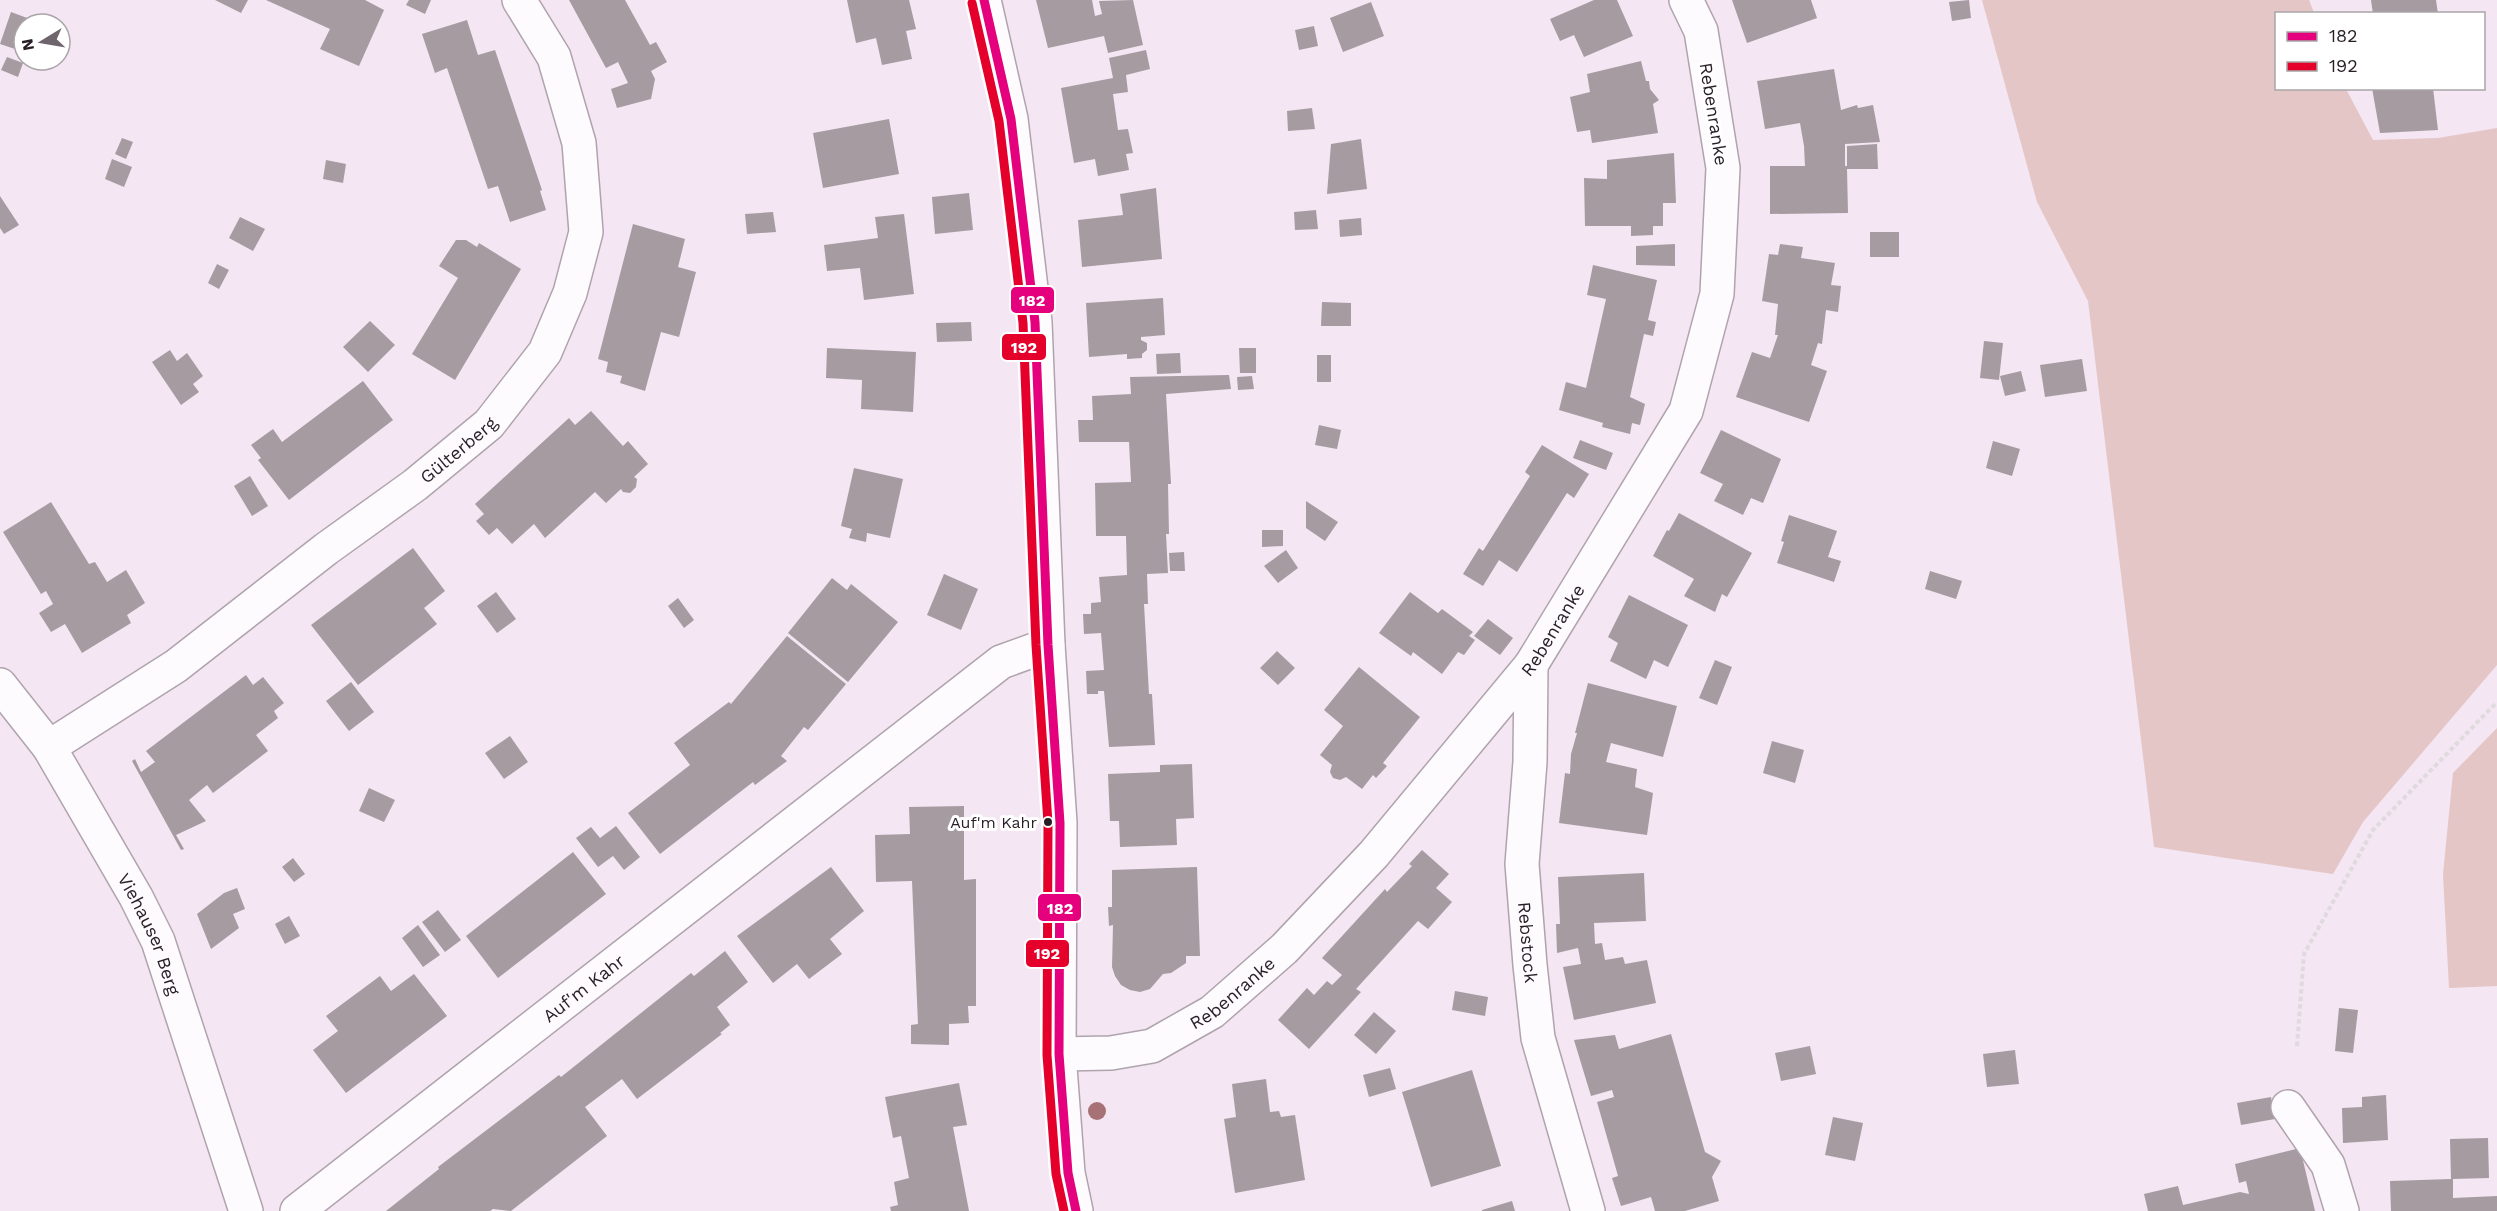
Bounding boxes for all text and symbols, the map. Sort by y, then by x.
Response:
north arrow [12,12,72,72]
legend [2275,12,2485,90]
text: 182 [2329,25,2358,46]
text: N [17,37,38,52]
text: 192 [2329,55,2358,76]
street label: Rebenranke [1696,61,1732,167]
line badge: 182 [1010,286,1055,314]
text: 182 [1019,291,1045,310]
line badge: 192 [1001,333,1047,361]
text: 192 [1011,338,1037,357]
street label: Gülterberg [415,412,501,487]
street label: Rebenranke [1516,580,1588,680]
place label: Auf'm Kahr [950,813,1037,832]
marker: Auf'm Kahr [1042,816,1054,828]
street label: Viehauser Berg [114,869,185,998]
line badge: 182 [1037,893,1082,922]
text: 182 [1047,899,1073,918]
street label: Rebstock [1515,901,1542,984]
line badge: 192 [1025,939,1070,968]
text: 192 [1034,944,1060,963]
street label: Auf'm Kahr [538,949,628,1026]
street label: Rebenranke [1186,952,1279,1033]

